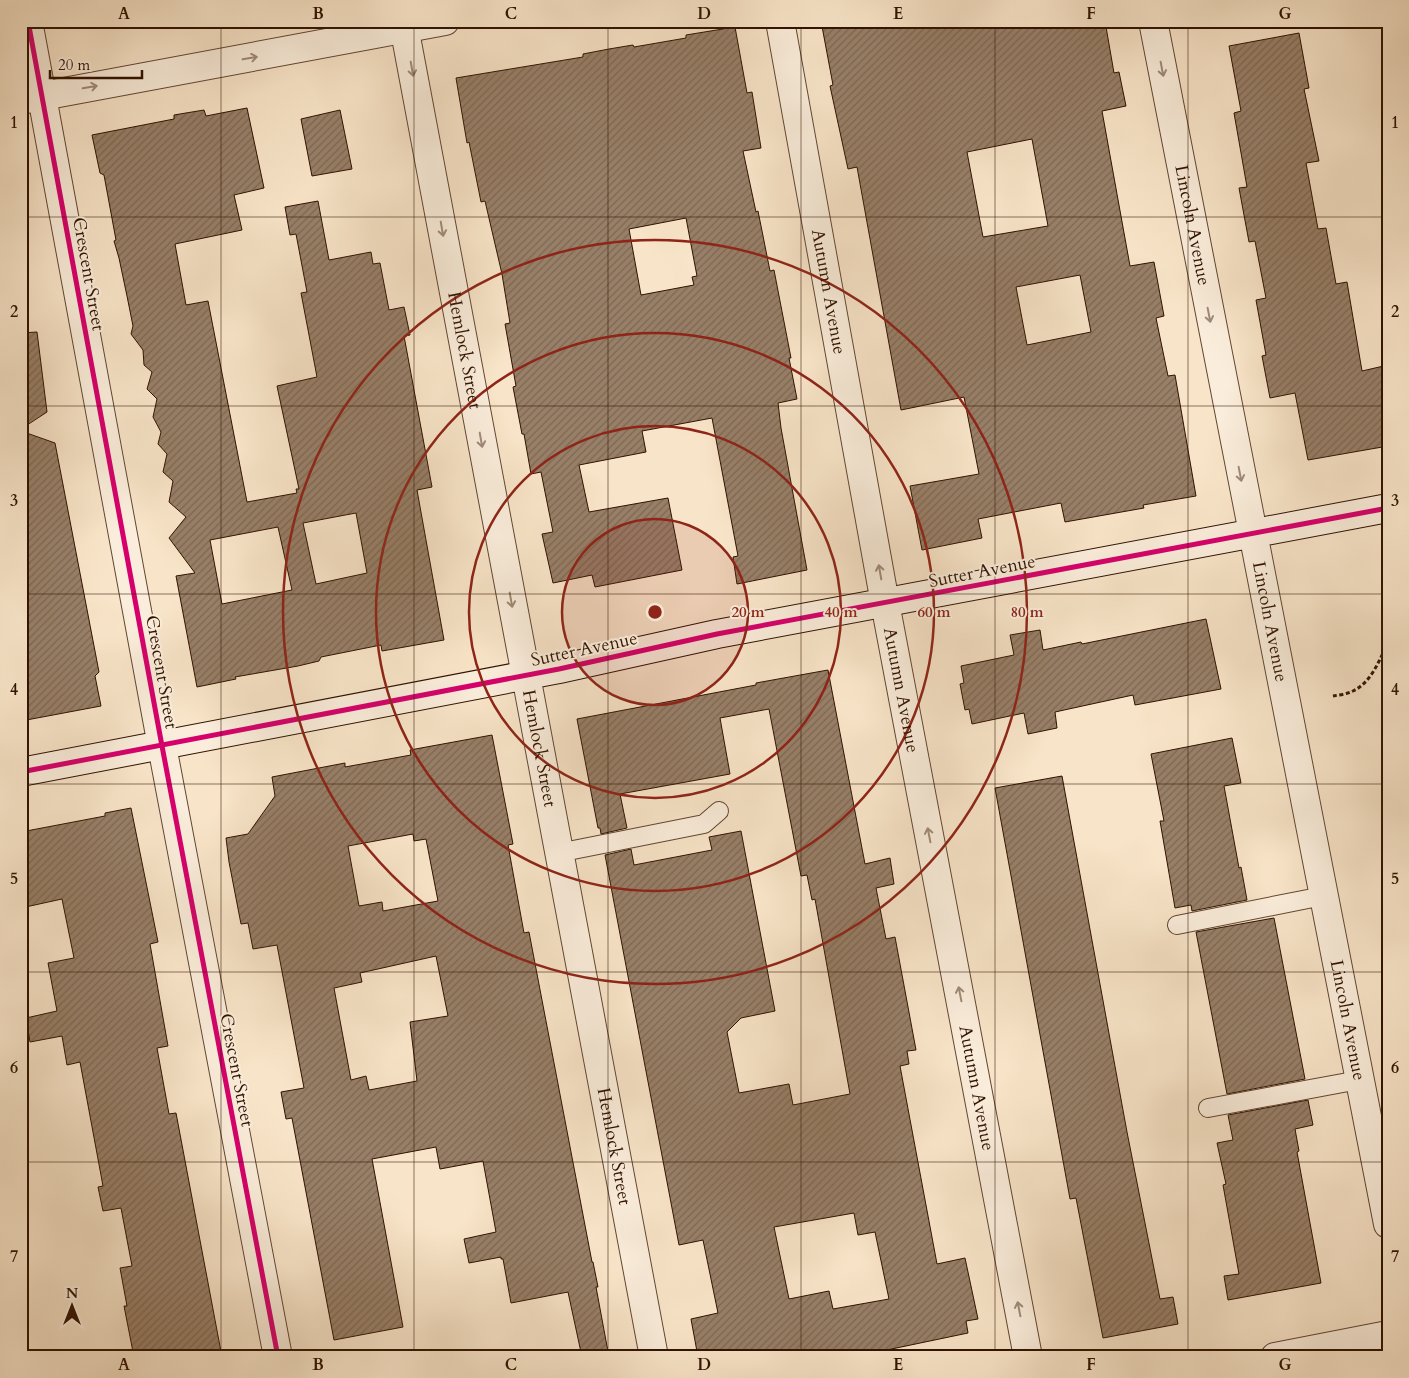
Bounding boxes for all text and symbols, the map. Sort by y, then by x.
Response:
text: A [118,3,130,25]
text: B [312,3,324,25]
text: C [505,3,517,25]
text: D [697,3,711,25]
text: E [893,3,903,25]
text: F [1086,3,1096,25]
text: G [1278,3,1292,25]
scale bar [50,48,142,80]
one-way arrow [242,52,258,62]
text: 20 m [58,55,90,75]
one-way arrow [408,61,418,77]
one-way arrow [1158,61,1167,77]
one-way arrow [82,82,98,92]
text: 1 [10,112,18,134]
text: 1 [1391,112,1399,134]
street label: Lincoln Avenue [1168,163,1216,288]
street label: Crescent Street [66,215,111,333]
one-way arrow [438,221,447,237]
street label: Autumn Avenue [805,227,852,356]
street label: Hemlock Street [441,290,488,411]
text: 2 [10,301,18,323]
text: 2 [1391,301,1399,323]
one-way arrow [1205,306,1215,322]
one-way arrow [477,432,487,448]
one-way arrow [1236,466,1246,482]
text: 3 [10,490,18,512]
text: 3 [1391,490,1399,512]
street label: Sutter Avenue [927,549,1038,594]
street label: Lincoln Avenue [1246,559,1294,684]
one-way arrow [874,564,884,580]
one-way arrow [506,592,516,608]
text: 20 m [731,602,765,622]
text: 40 m [824,602,858,622]
text: 60 m [917,602,951,622]
text: 80 m [1010,602,1044,622]
centre of rings [646,603,664,621]
street label: Crescent Street [139,613,184,731]
street label: Autumn Avenue [877,625,925,755]
street label: Sutter Avenue [529,626,640,673]
text: 4 [10,679,18,701]
text: 4 [1391,679,1399,701]
street label: Hemlock Street [516,688,562,809]
one-way arrow [924,827,934,843]
text: 5 [10,868,18,890]
text: 5 [1391,868,1399,890]
street label: Lincoln Avenue [1324,958,1372,1083]
one-way arrow [954,987,964,1003]
street label: Crescent Street [213,1011,260,1129]
street label: Autumn Avenue [952,1023,1001,1153]
text: 6 [10,1057,18,1079]
text: 6 [1391,1057,1399,1079]
street label: Hemlock Street [591,1086,637,1207]
text: 7 [10,1246,18,1268]
text: 7 [1391,1246,1399,1268]
north arrow [48,1280,98,1330]
text: N [66,1284,78,1303]
one-way arrow [1014,1301,1023,1317]
text: A [118,1354,130,1376]
text: B [312,1354,324,1376]
text: C [505,1354,517,1376]
text: D [697,1354,711,1376]
text: E [893,1354,903,1376]
text: F [1086,1354,1096,1376]
text: G [1278,1354,1292,1376]

